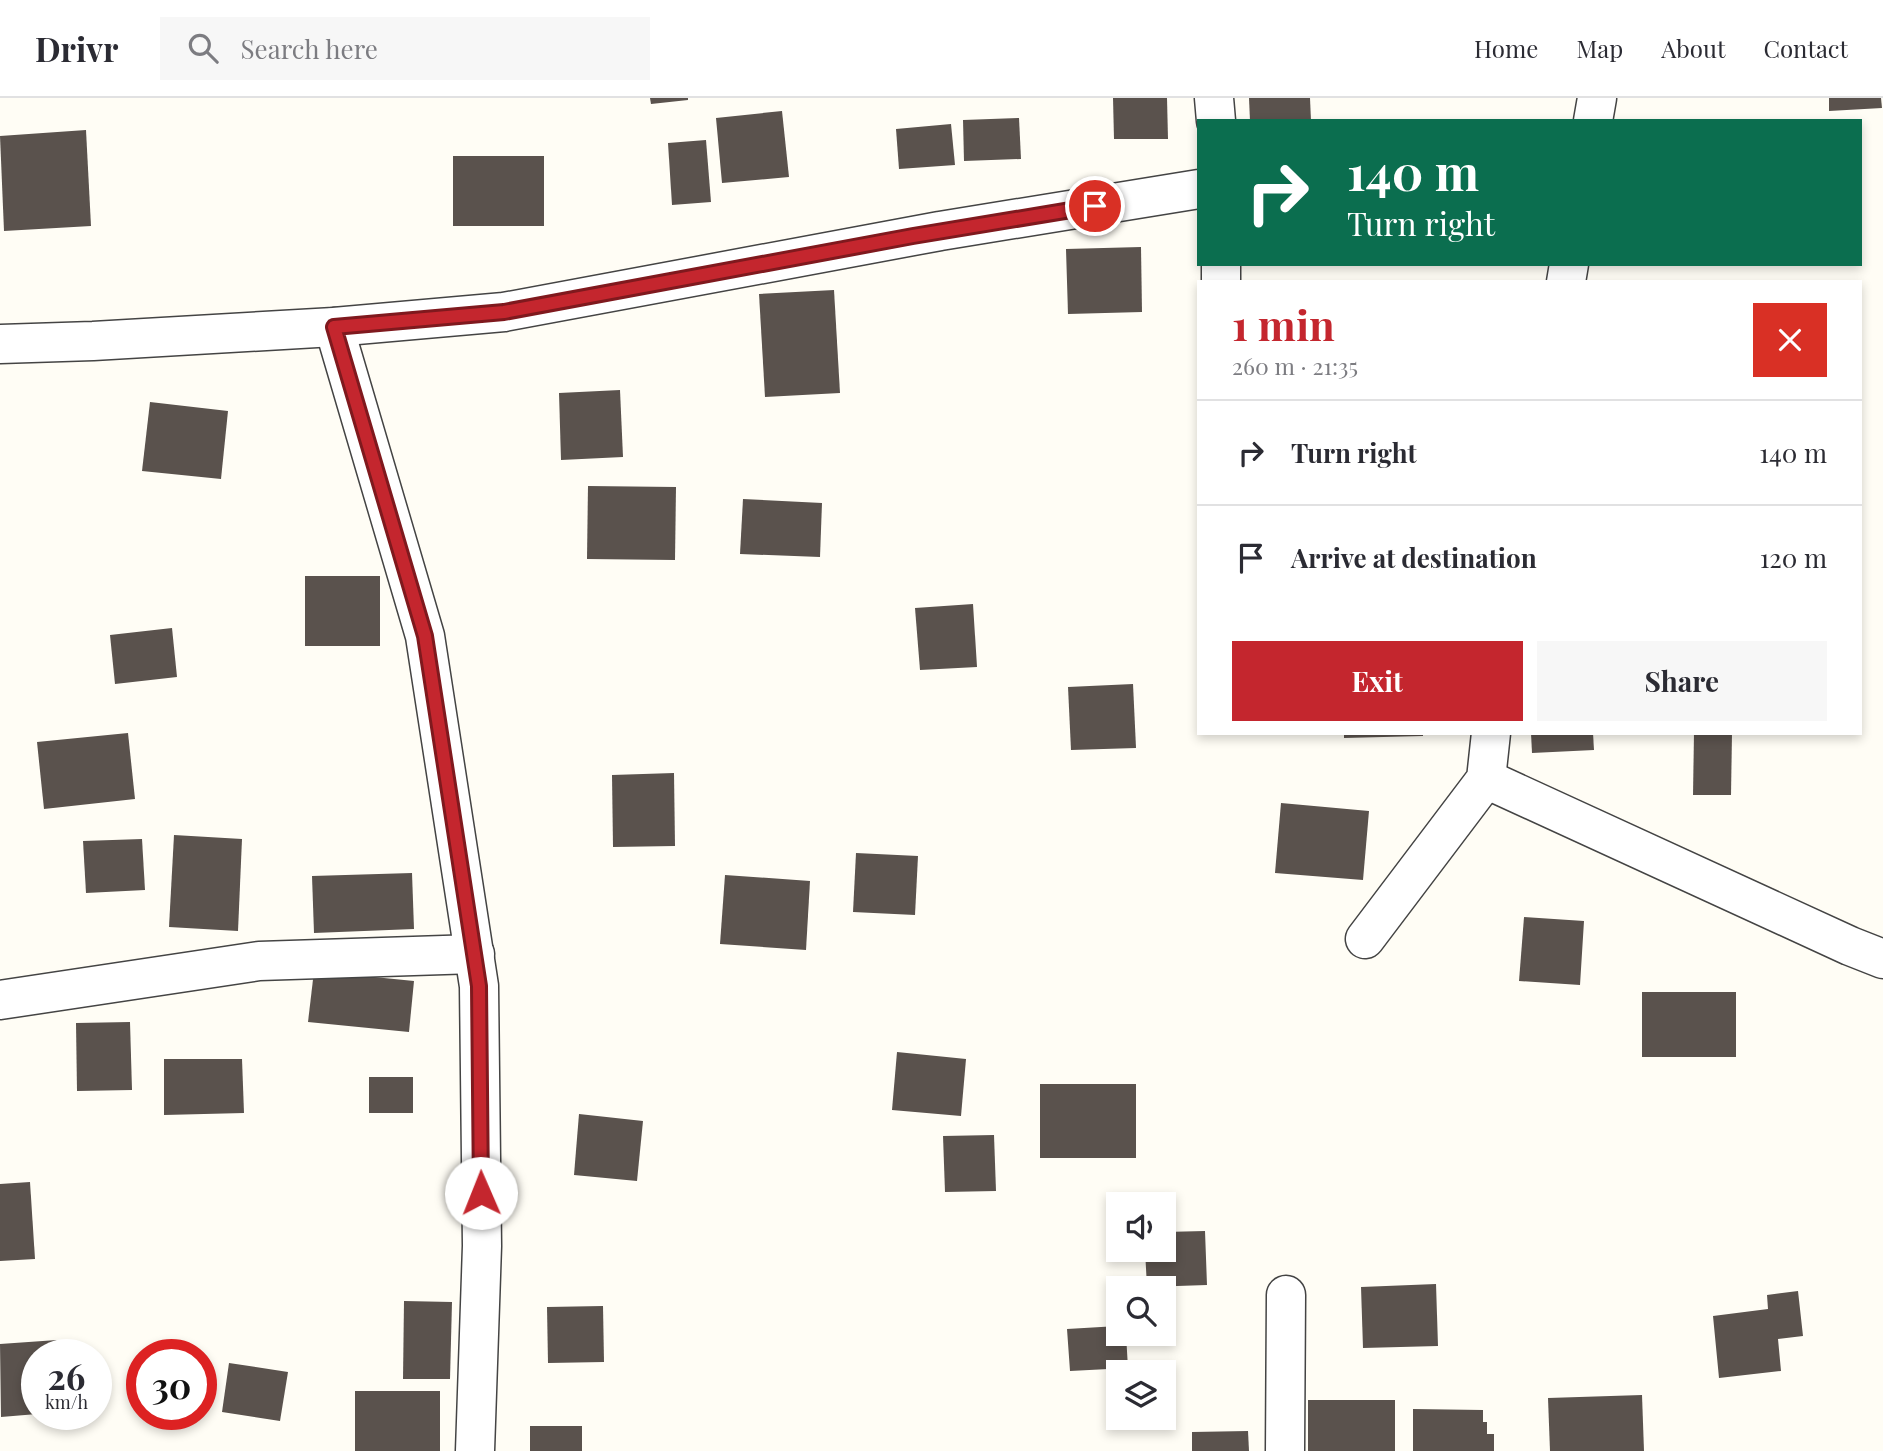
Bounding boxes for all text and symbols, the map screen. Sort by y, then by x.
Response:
search box [160,17,650,80]
text: Drivr [35,26,118,70]
icon: search [184,29,222,67]
text: Search here [240,31,378,66]
text: Home [1474,32,1538,64]
text: Map [1576,32,1623,64]
text: About [1661,32,1725,64]
text: Contact [1763,32,1848,64]
text: 140 m [1347,138,1479,203]
icon: right [1232,147,1323,238]
pin [1065,176,1125,236]
icon: arrive [1076,187,1114,225]
text: Turn right [1347,201,1495,244]
text: 1 min [1232,296,1335,352]
button: close [1753,303,1827,377]
text: 260 m · 21:35 [1232,350,1358,381]
icon: right [1232,434,1270,472]
text: Turn right [1291,435,1417,470]
text: 140 m [1759,435,1827,470]
icon: arrive [1232,539,1270,577]
text: Arrive at destination [1291,540,1537,575]
text: 120 m [1760,540,1827,575]
button: Exit [1232,641,1523,721]
button: Share [1537,641,1827,721]
position arrow [444,1156,518,1230]
map controls [1106,1192,1176,1430]
button: sound [1106,1192,1176,1262]
button: search [1106,1276,1176,1346]
speed limit sign: 30 [126,1339,217,1430]
text: 26 [48,1352,85,1399]
button: layers [1106,1360,1176,1430]
text: km/h [45,1390,88,1414]

